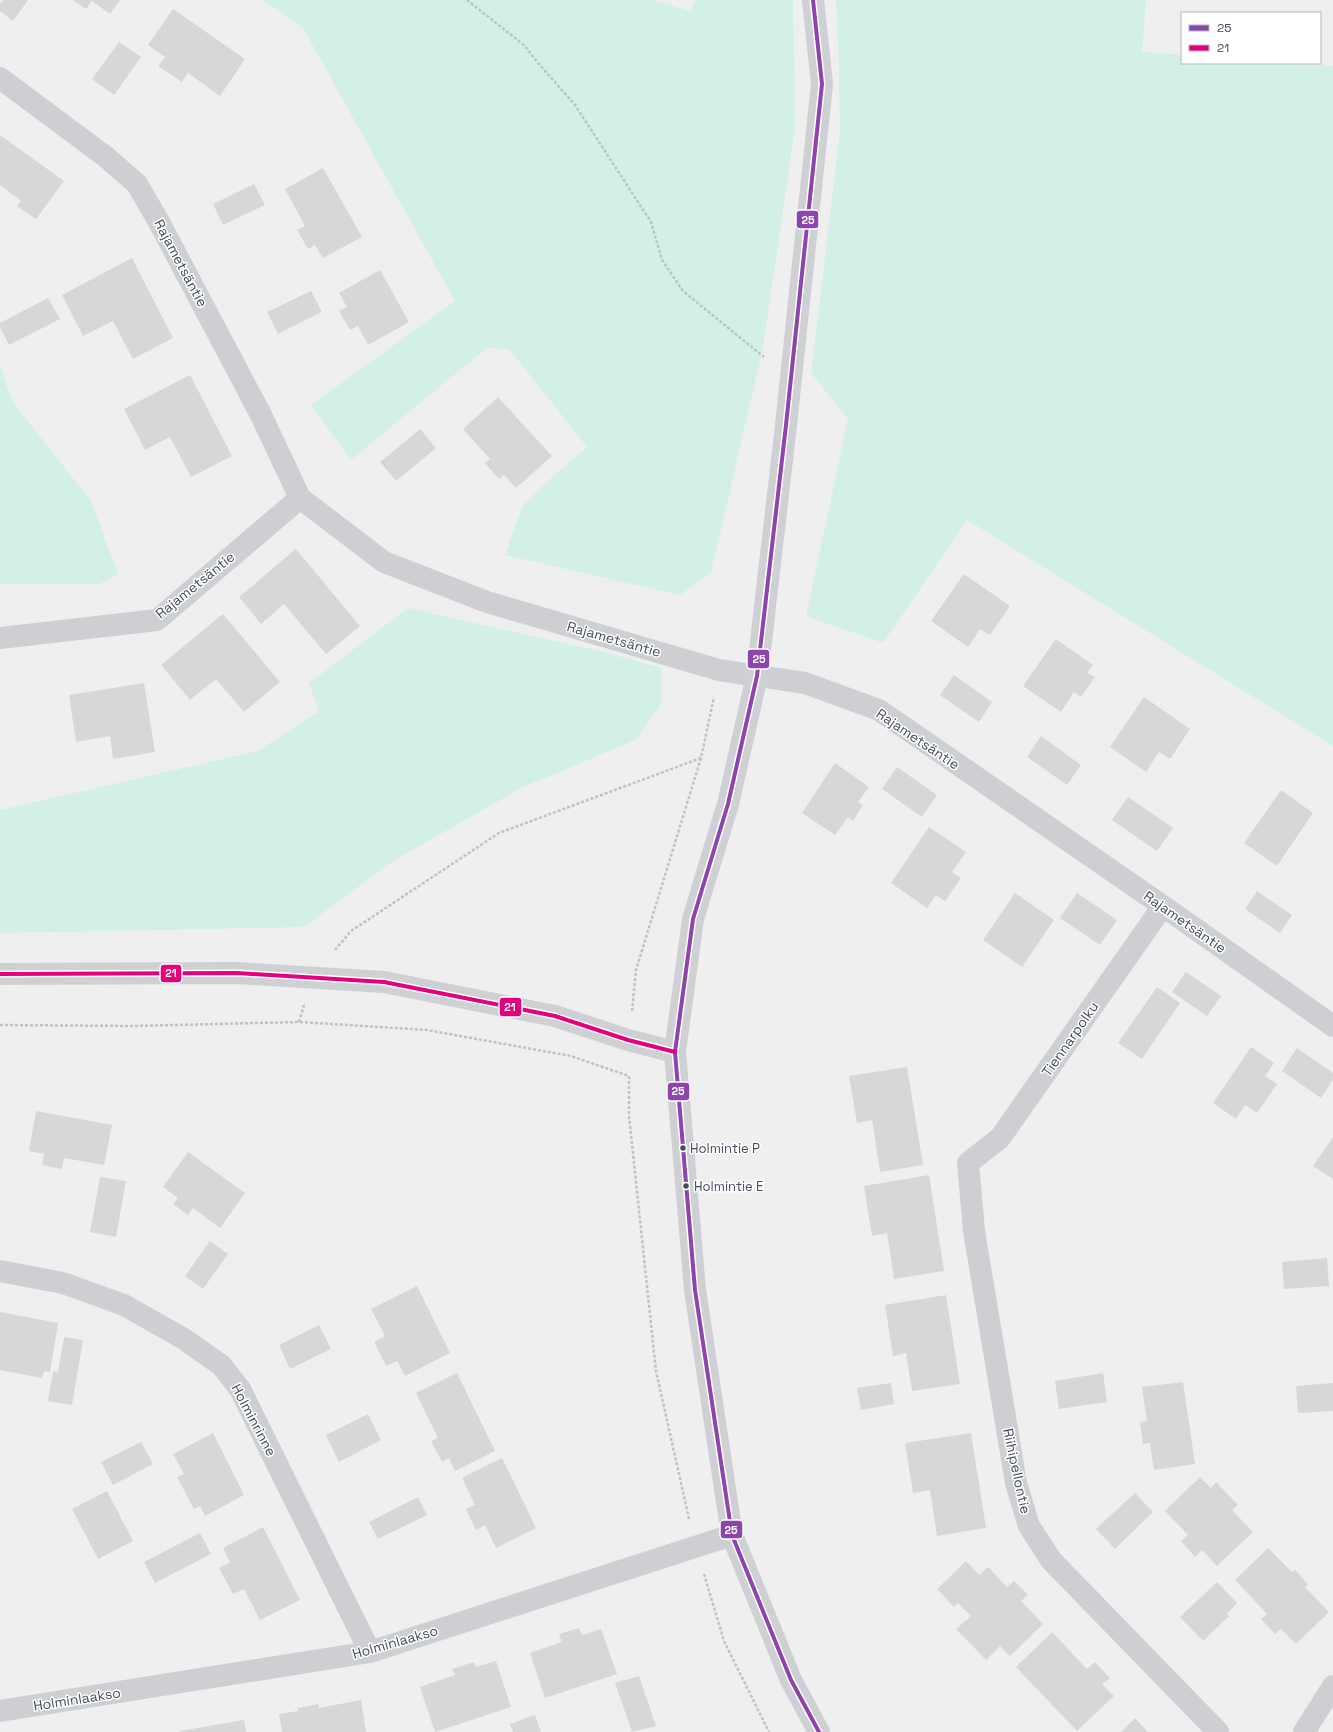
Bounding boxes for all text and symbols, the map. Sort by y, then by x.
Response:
legend [1181,12,1321,64]
text: 25 [1217,20,1231,36]
text: 21 [1217,40,1229,56]
line badge: 25 [796,210,819,229]
text: 25 [801,213,815,227]
street label: Rajametsäntie [150,216,212,310]
street label: Rajametsäntie [152,548,238,622]
street label: Rajametsäntie [565,617,663,661]
line badge: 25 [747,649,770,669]
text: 25 [752,652,766,666]
street label: Rajametsäntie [873,704,963,774]
street label: Rajametsäntie [1140,887,1230,957]
line badge: 21 [160,964,182,983]
text: 21 [165,966,177,980]
line badge: 21 [499,997,522,1017]
street label: Tiennarpolku [1038,998,1102,1080]
text: 21 [504,1000,516,1014]
line badge: 25 [667,1082,690,1101]
text: 25 [671,1084,685,1098]
place label: Holmintie P [690,1140,760,1157]
marker: Holmintie P [678,1143,688,1153]
place label: Holmintie E [694,1178,763,1195]
marker: Holmintie E [681,1181,691,1191]
street label: Holminrinne [227,1381,281,1459]
street label: Riihipellontie [999,1427,1035,1515]
line badge: 25 [720,1520,743,1539]
text: 25 [724,1523,738,1537]
street label: Holminlaakso [350,1621,440,1663]
street label: Holminlaakso [32,1683,122,1715]

